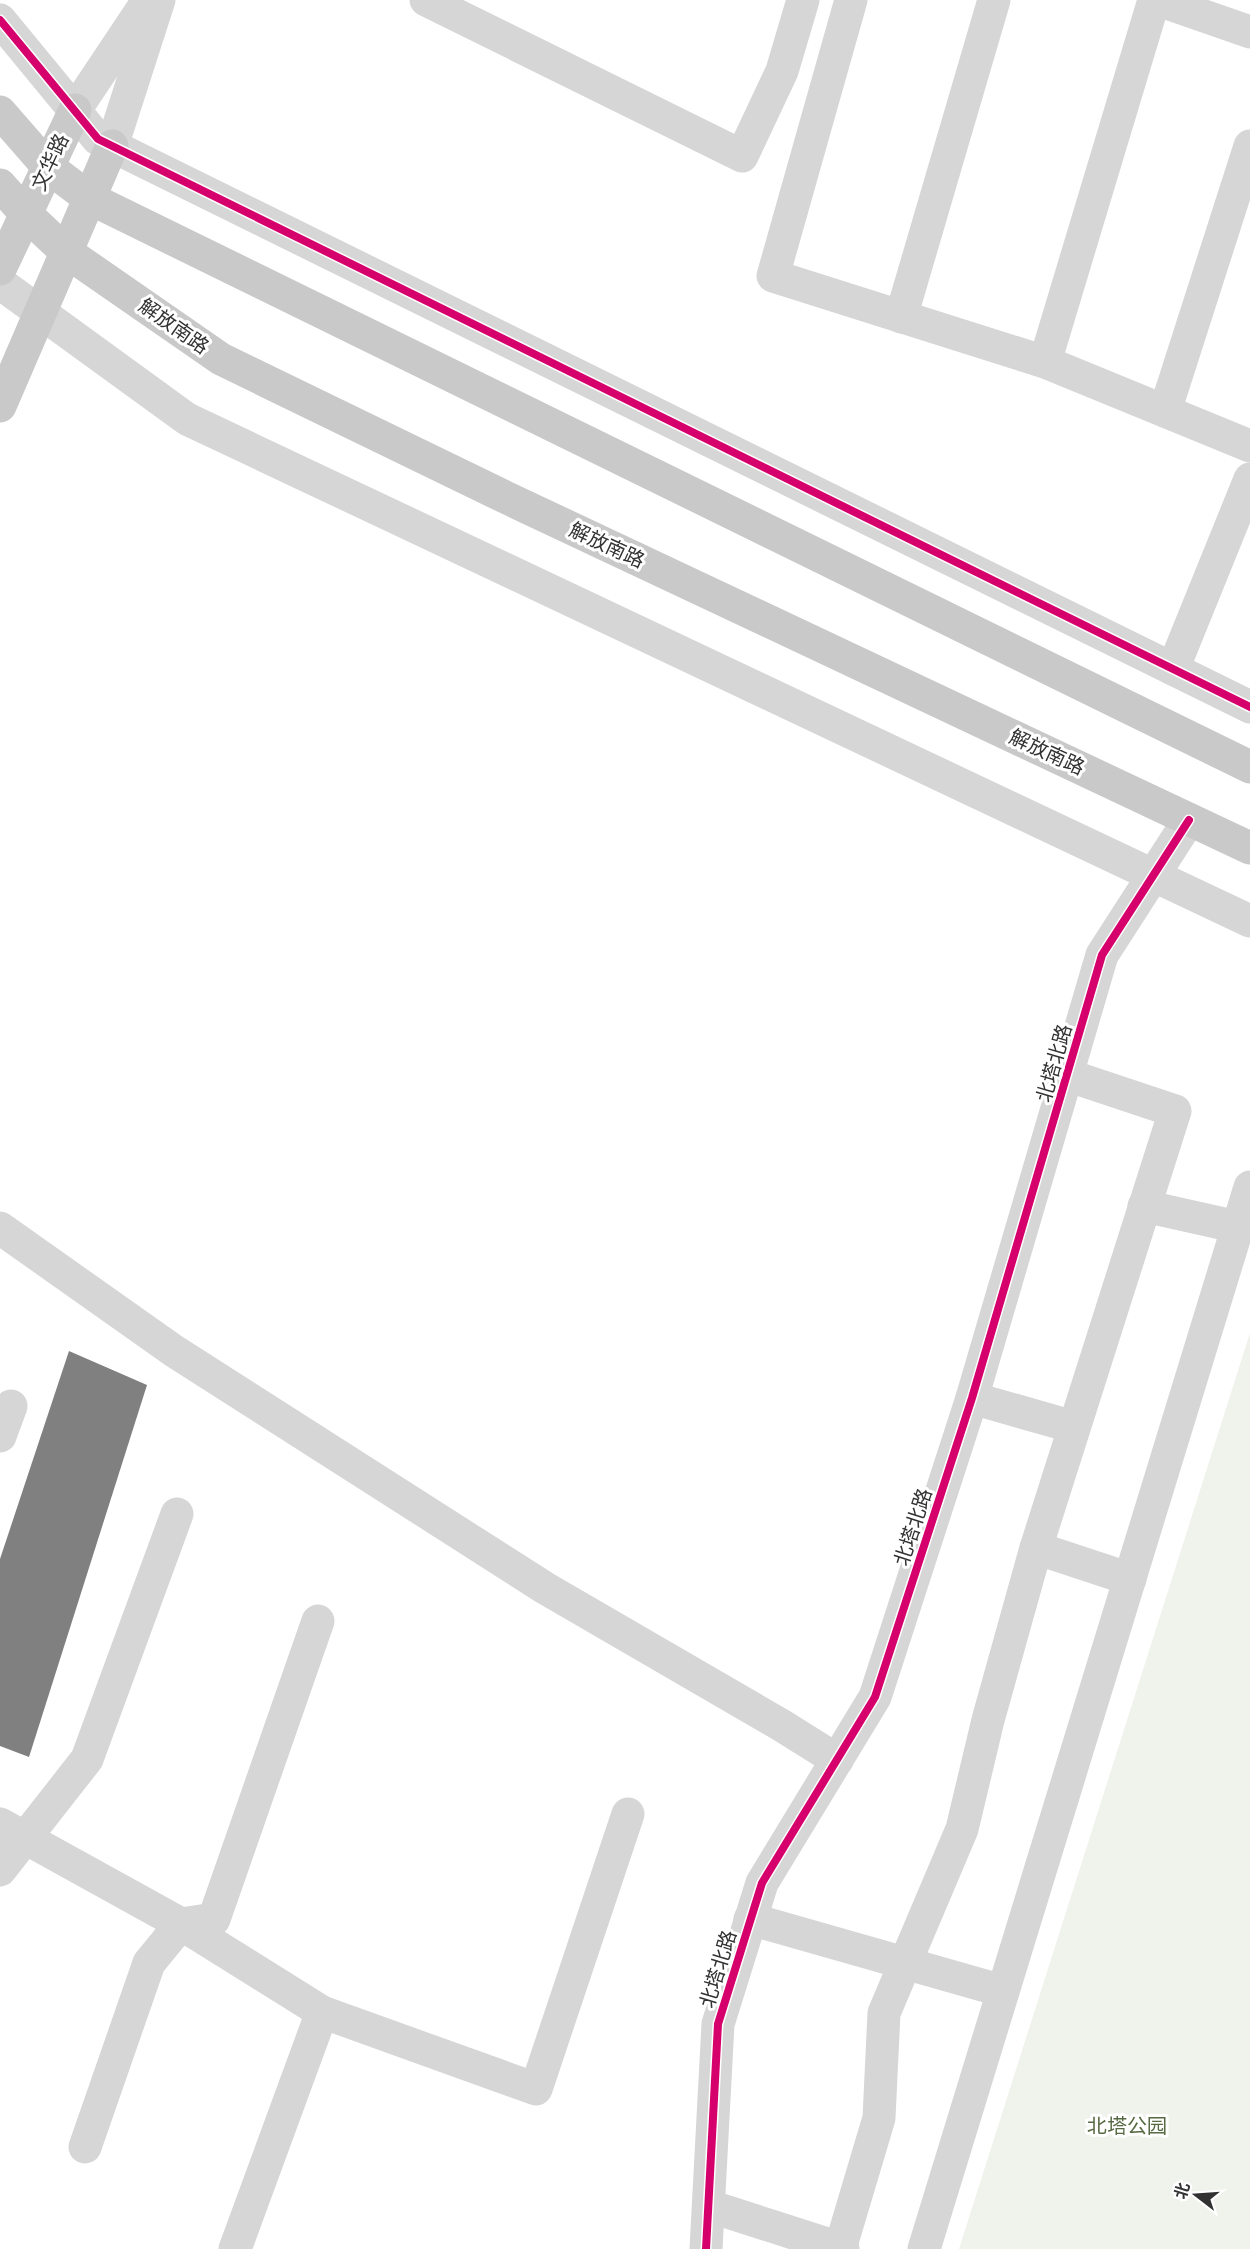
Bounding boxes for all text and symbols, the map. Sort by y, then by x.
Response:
street label: 文华路 [26,130,74,194]
street label: 解放南路 [134,293,214,359]
street label: 解放南路 [566,517,648,573]
street label: 解放南路 [1006,724,1088,780]
street label: 北塔北路 [1031,1021,1077,1105]
street label: 北塔北路 [889,1485,937,1569]
street label: 北塔北路 [695,1927,741,2011]
park label: 北塔公园 [1087,2114,1167,2138]
north arrow [1166,2165,1226,2225]
text: 北 [1171,2180,1194,2201]

